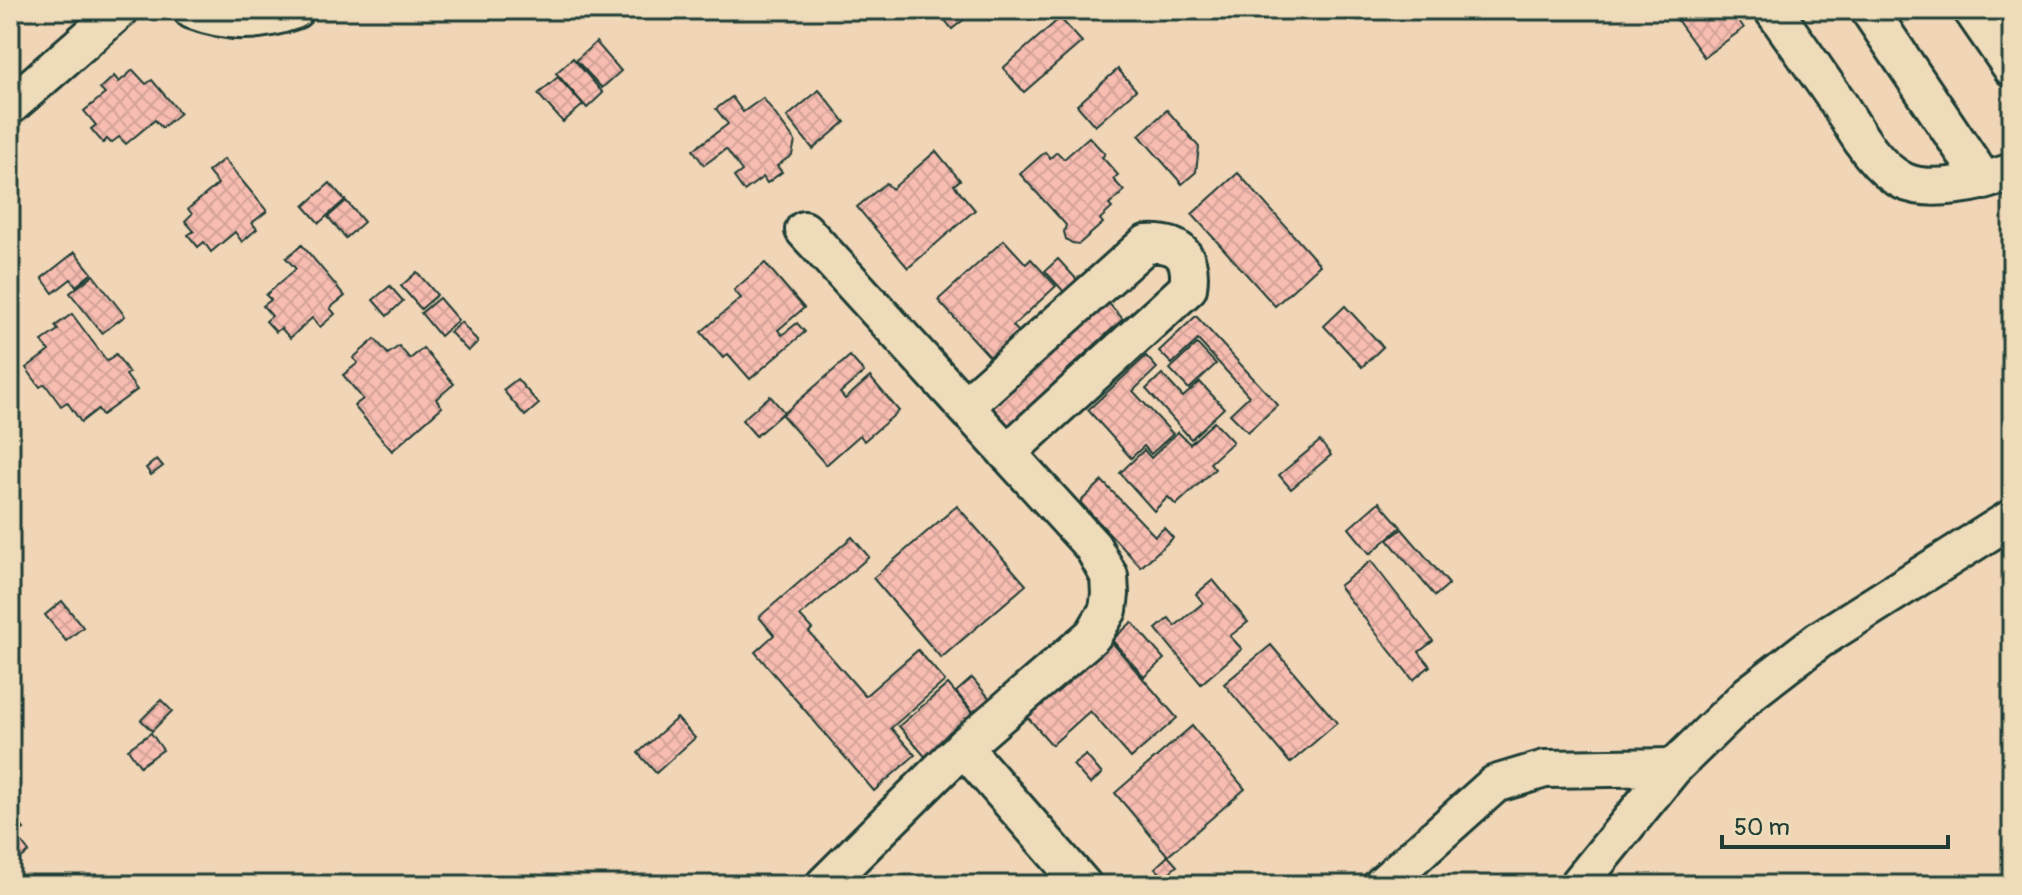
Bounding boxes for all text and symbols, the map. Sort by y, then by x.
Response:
scale bar [1722,799,1948,849]
text: 50 m [1734,813,1790,842]

